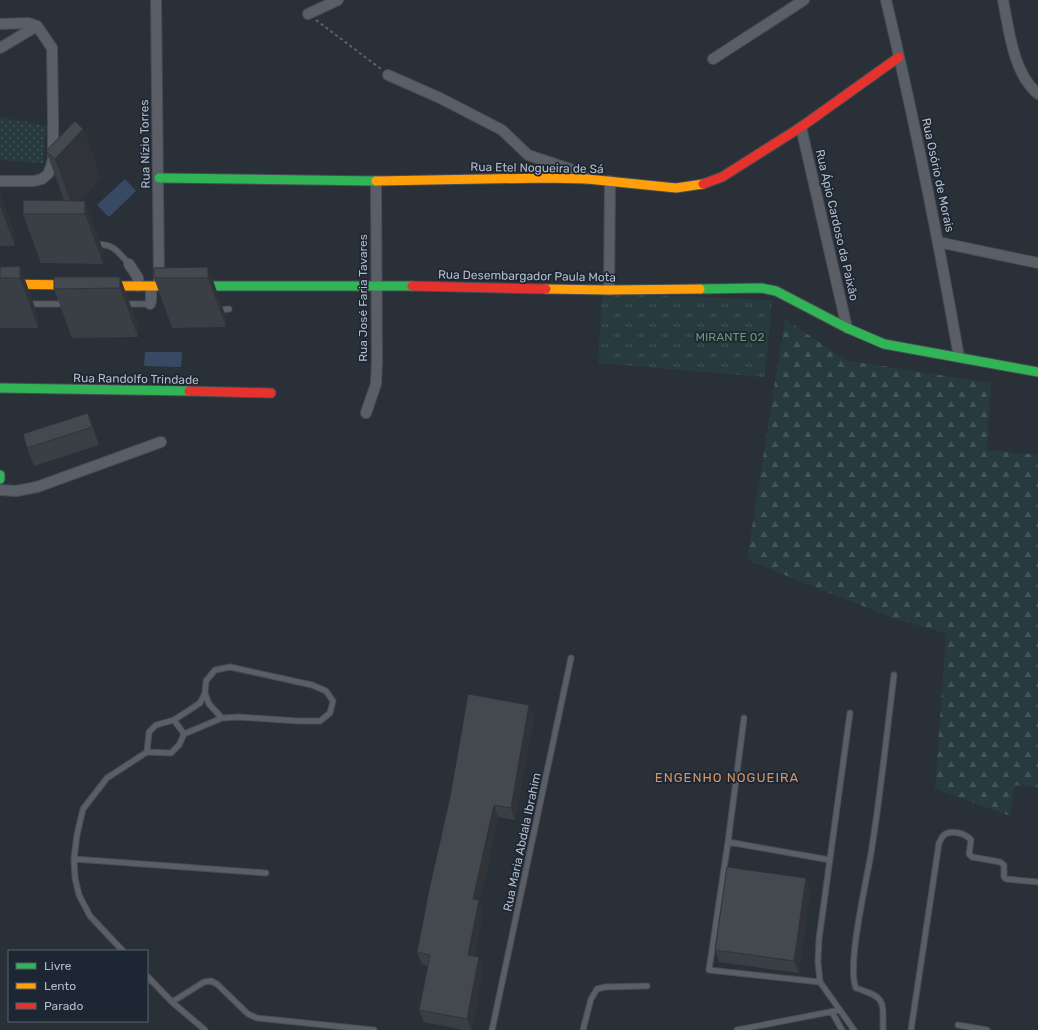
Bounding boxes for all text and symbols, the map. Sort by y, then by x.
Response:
street label: Rua Nízio Torres [137,99,153,189]
street label: Rua Osório de Morais [919,117,957,233]
street label: Rua Ápio Cardoso da Paixão [813,148,861,302]
street label: Rua Etel Nogueira de Sá [470,160,604,176]
street label: Rua José Faria Tavares [356,234,370,362]
street label: Rua Desembargador Paula Mota [438,267,616,285]
park label: MIRANTE 02 [696,330,764,344]
street label: Rua Randolfo Trindade [73,371,199,387]
district label: ENGENHO NOGUEIRA [655,770,799,785]
street label: Rua Maria Abdala Ibrahim [500,771,544,913]
legend [8,950,148,1022]
text: Livre [44,959,72,973]
text: Lento [44,979,76,993]
text: Parado [44,999,83,1013]

